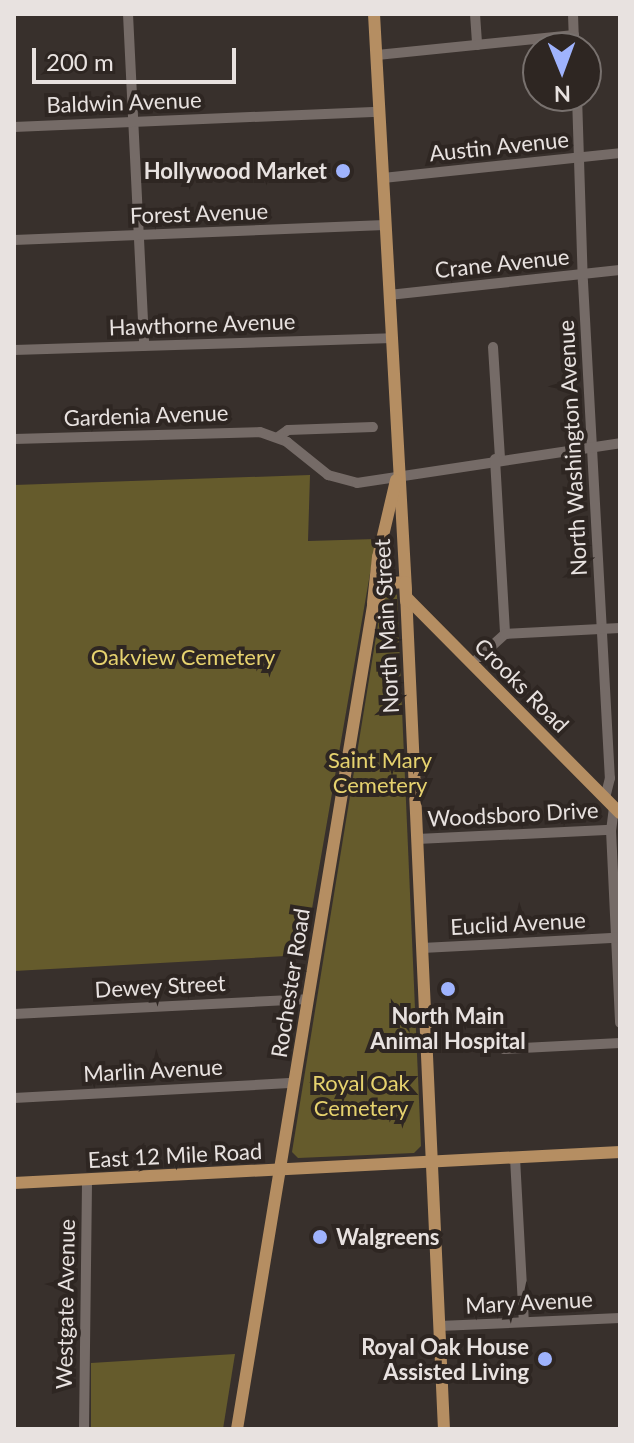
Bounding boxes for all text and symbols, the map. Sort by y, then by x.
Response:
scale bar [36,32,240,82]
north arrow [522,32,602,112]
text: 200 m [46,47,114,76]
text: N [554,81,571,108]
street label: Baldwin Avenue [46,86,202,118]
street label: Austin Avenue [428,126,570,166]
place label: Hollywood Market [144,158,327,184]
marker: Hollywood Market [334,162,352,180]
street label: Forest Avenue [129,197,269,229]
street label: Crane Avenue [433,243,571,283]
street label: Hawthorne Avenue [108,308,296,340]
street label: North Washington Avenue [552,319,592,577]
street label: Gardenia Avenue [63,399,229,431]
street label: North Main Street [368,538,404,714]
street label: Crooks Road [469,632,575,738]
park label: Oakview Cemetery [90,644,276,670]
park label: Saint Mary Cemetery [328,746,432,798]
street label: Woodsboro Drive [427,796,599,832]
street label: Rochester Road [265,906,315,1060]
street label: Euclid Avenue [449,906,587,940]
street label: Dewey Street [94,969,226,1003]
marker: North Main Animal Hospital [439,980,457,998]
place label: North Main Animal Hospital [370,1002,526,1054]
street label: Marlin Avenue [82,1053,224,1087]
park label: Royal Oak Cemetery [312,1069,410,1120]
street label: East 12 Mile Road [87,1137,263,1173]
street label: Westgate Avenue [50,1218,80,1390]
place label: Walgreens [336,1224,439,1250]
marker: Walgreens [311,1228,329,1246]
street label: Mary Avenue [464,1285,594,1319]
place label: Royal Oak House Assisted Living [361,1333,529,1384]
marker: Royal Oak House Assisted Living [536,1350,554,1368]

